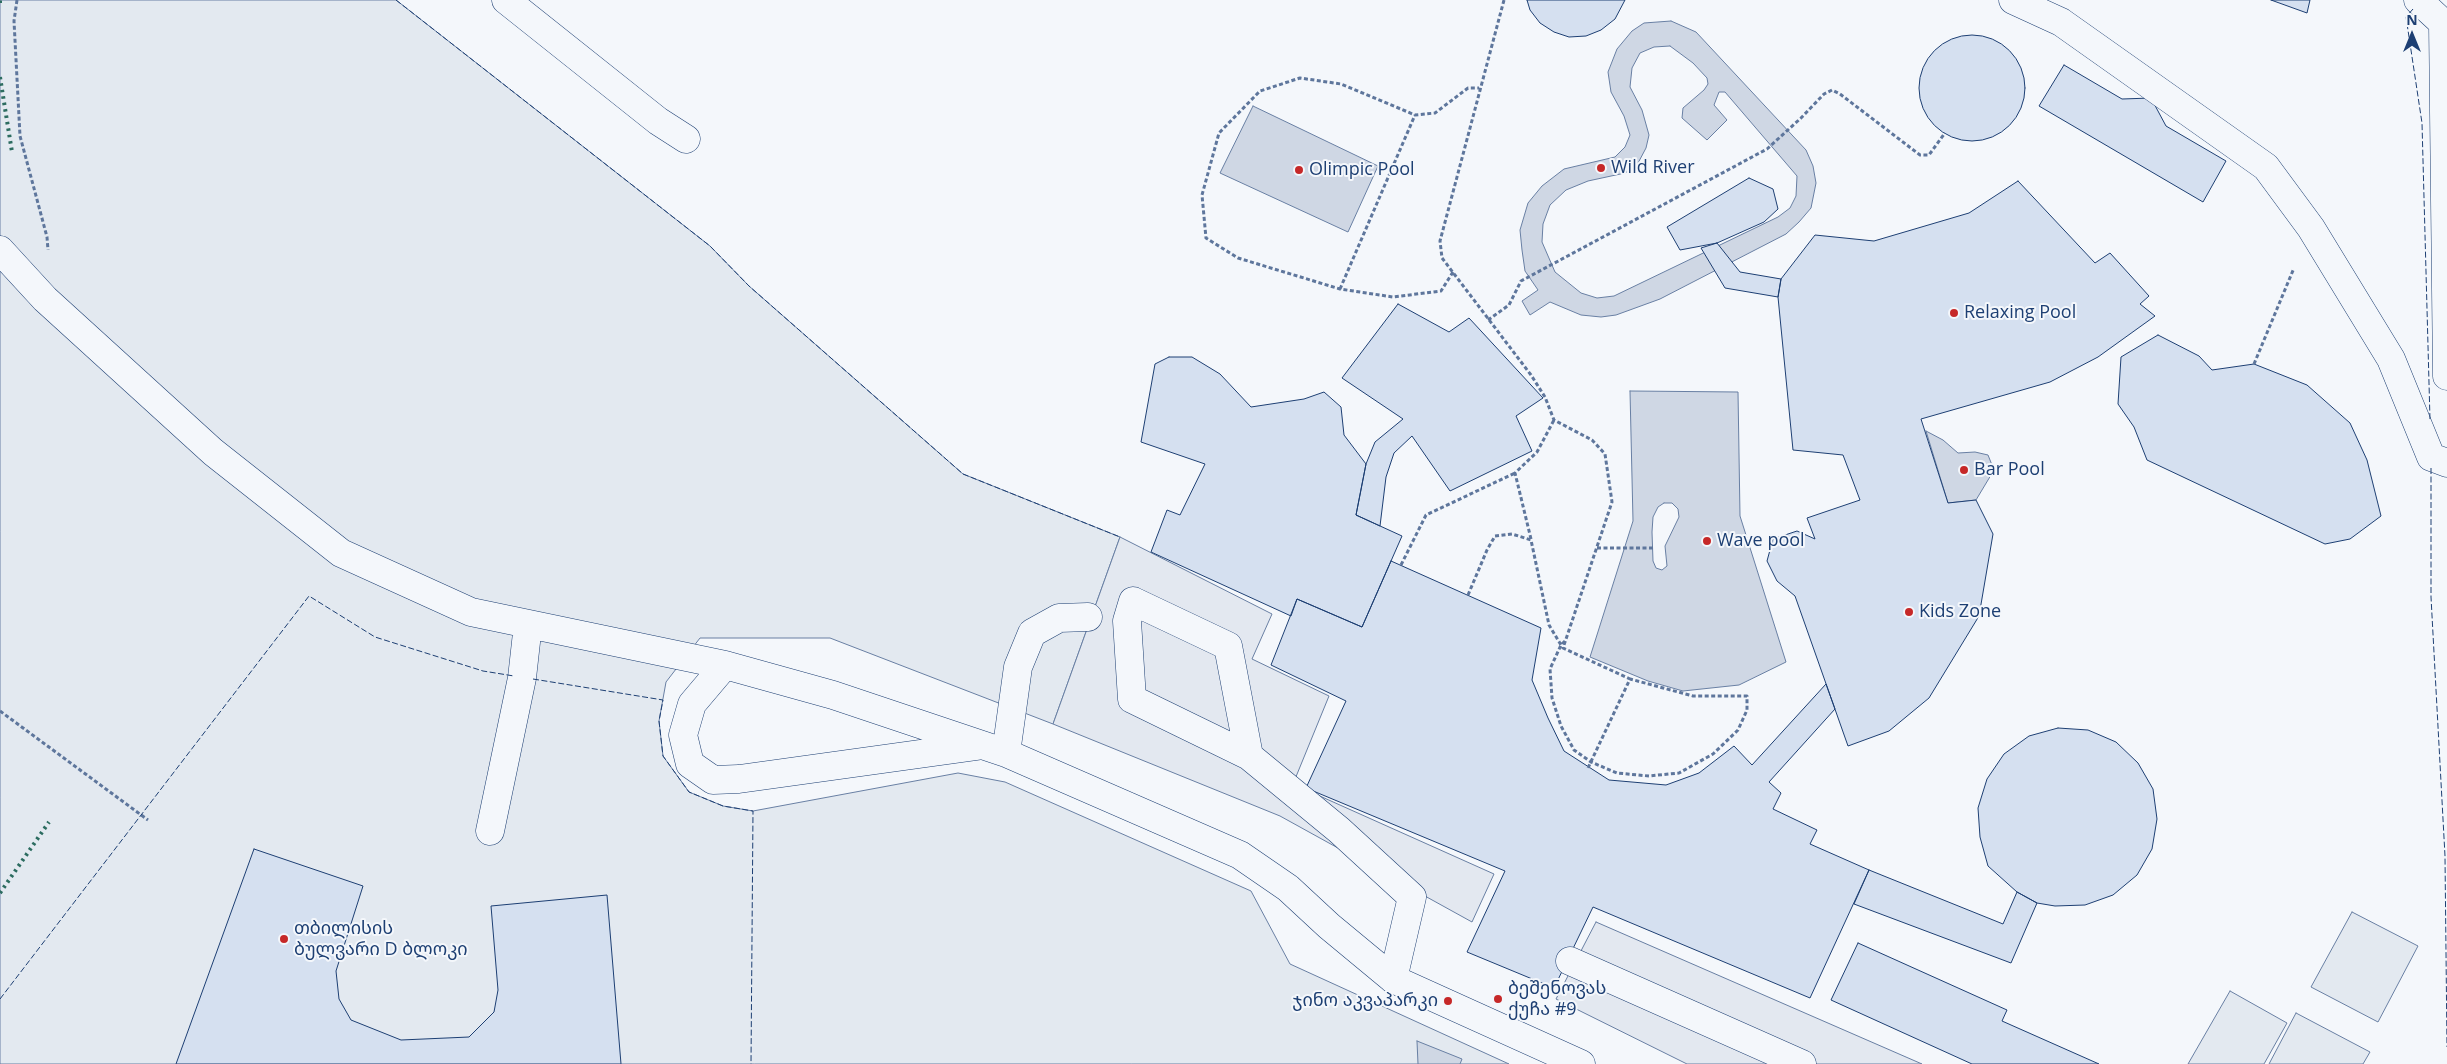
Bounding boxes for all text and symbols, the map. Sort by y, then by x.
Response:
north arrow [2387,10,2437,60]
text: N [2406,10,2418,29]
place label: Wild River [1611,157,1695,179]
place label: Olimpic Pool [1309,159,1415,181]
marker: Wild River [1595,162,1607,174]
marker: Olimpic Pool [1293,164,1305,176]
place label: Relaxing Pool [1964,302,2076,324]
marker: Relaxing Pool [1948,307,1960,319]
place label: Bar Pool [1974,459,2045,481]
marker: Bar Pool [1958,464,1970,476]
place label: Wave pool [1717,530,1805,552]
marker: Wave pool [1701,535,1713,547]
place label: Kids Zone [1919,601,2001,623]
marker: Kids Zone [1903,606,1915,618]
place label: თბილისის ბულვარი D ბლოკი [294,918,468,961]
marker: თბილისის ბულვარი D ბლოკი [278,933,290,945]
place label: ბეშენოვას ქუჩა #9 [1508,978,1606,1021]
place label: ჯინო აკვაპარკი [1292,990,1438,1012]
marker: ბეშენოვას ქუჩა #9 [1492,993,1504,1005]
marker: ჯინო აკვაპარკი [1442,995,1454,1007]

